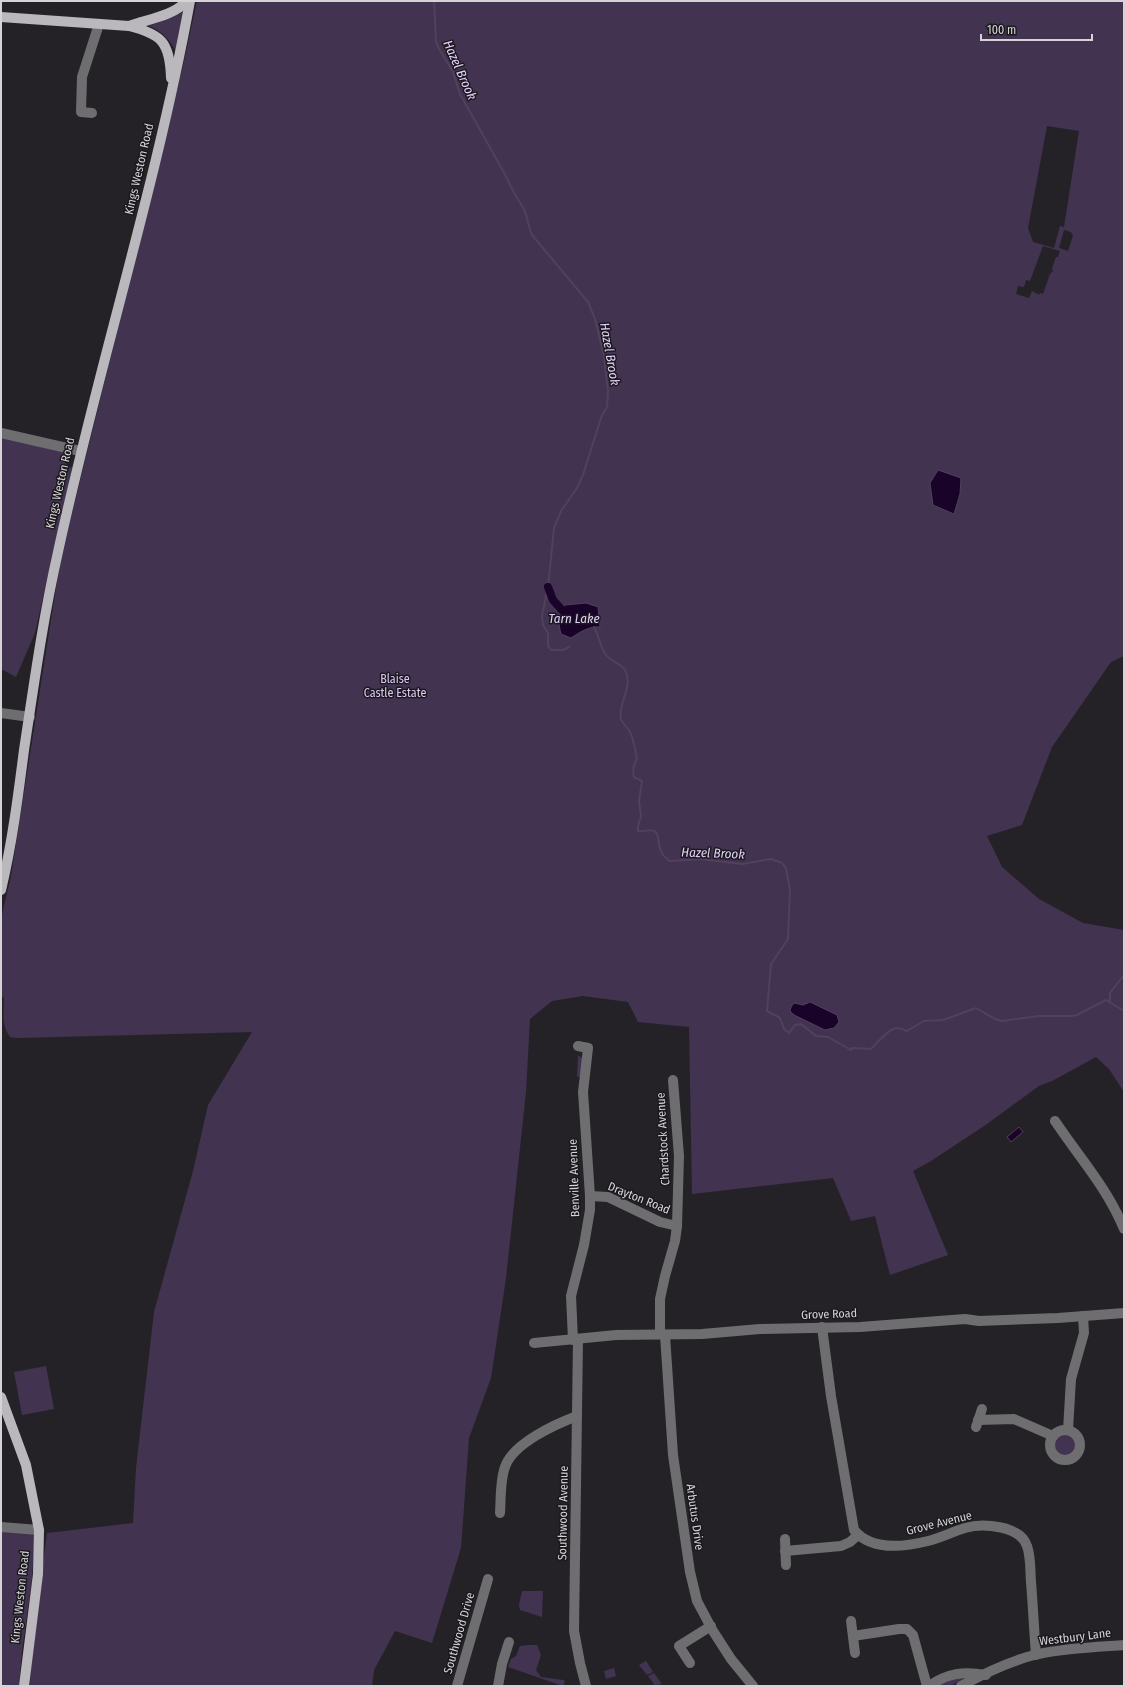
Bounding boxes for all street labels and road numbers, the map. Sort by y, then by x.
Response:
street label: Kings Weston Road [122,122,156,216]
street label: Kings Weston Road [43,436,77,530]
street label: Chardstock Avenue [654,1092,672,1186]
street label: Benville Avenue [566,1139,582,1217]
street label: Drayton Road [606,1179,672,1217]
street label: Grove Road [801,1306,857,1322]
street label: Southwood Avenue [555,1466,571,1560]
street label: Arbutus Drive [683,1483,707,1551]
street label: Grove Avenue [905,1508,973,1538]
street label: Kings Weston Road [8,1550,32,1644]
street label: Southwood Drive [441,1591,477,1675]
street label: Westbury Lane [1038,1626,1112,1648]

